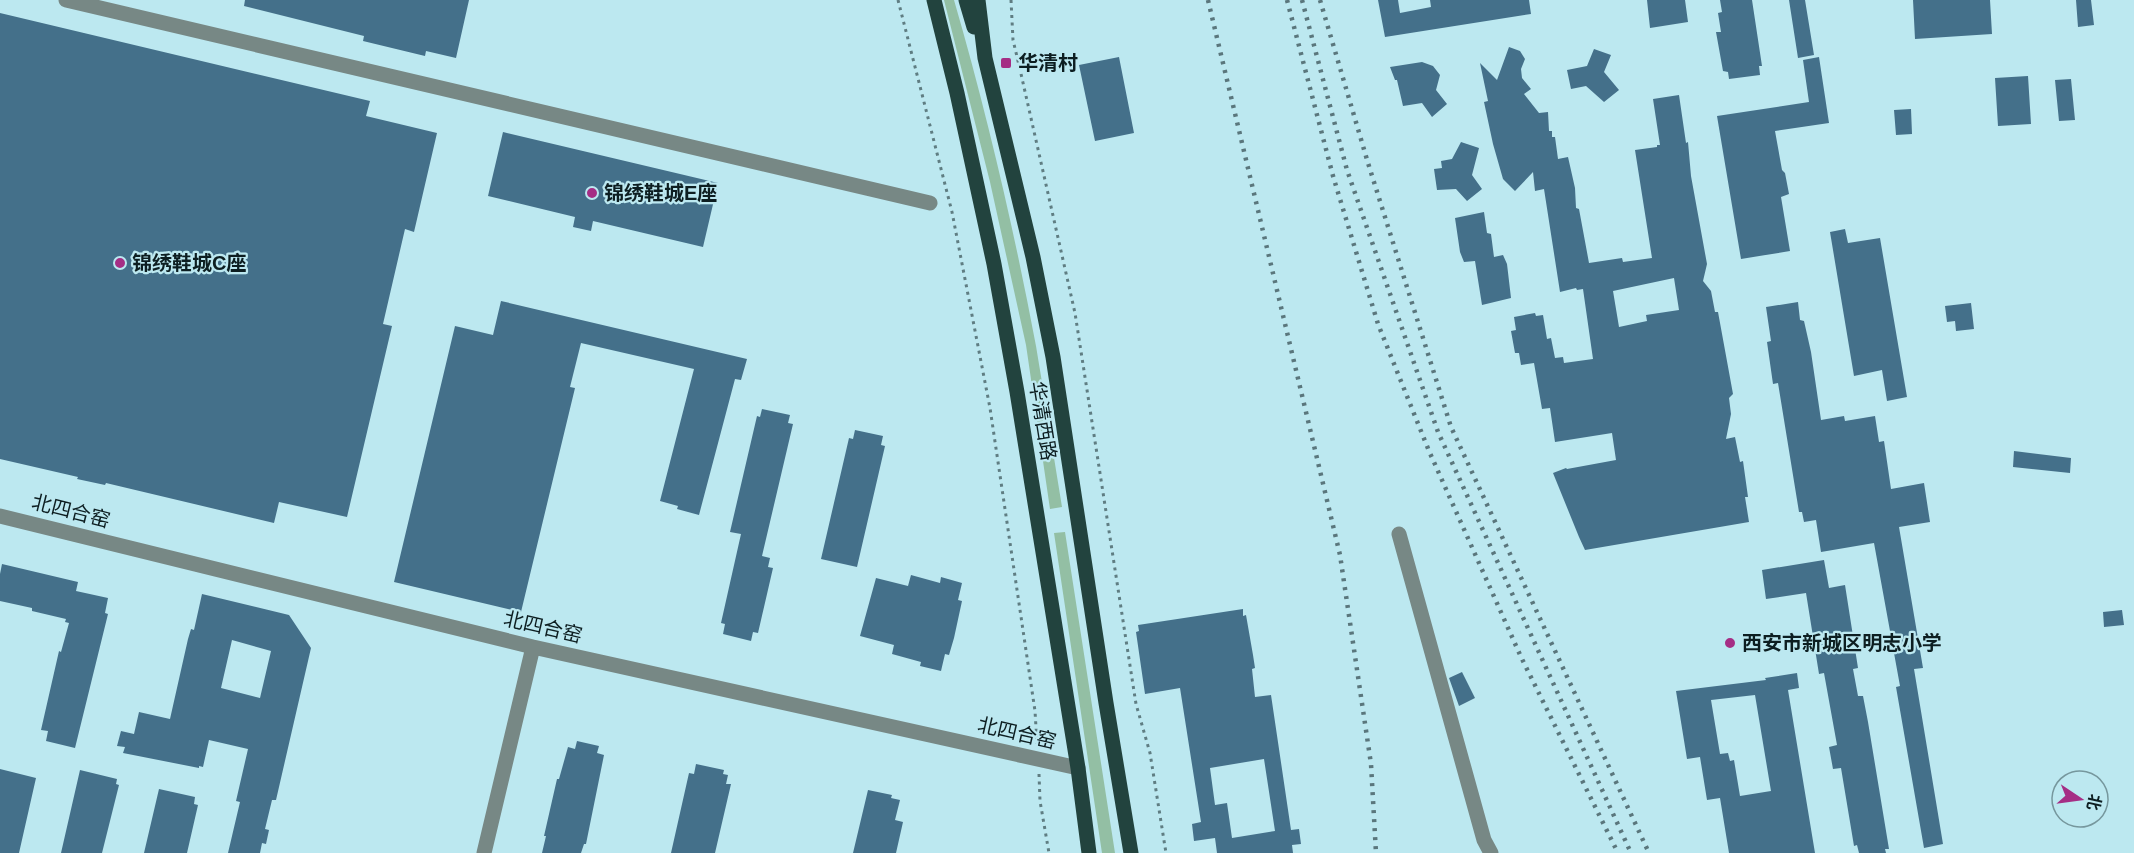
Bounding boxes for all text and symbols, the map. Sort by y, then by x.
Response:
place label: 华清村 [1018,52,1078,74]
marker: 华清村 [999,56,1013,70]
place label: 锦绣鞋城E座 [604,182,717,204]
marker: 锦绣鞋城E座 [585,186,599,200]
place label: 锦绣鞋城C座 [132,252,246,274]
marker: 锦绣鞋城C座 [113,256,127,270]
street label: 华清西路 [1026,380,1060,462]
street label: 北四合窑 [30,491,112,531]
street label: 北四合窑 [502,607,584,647]
place label: 西安市新城区明志小学 [1742,632,1942,654]
marker: 西安市新城区明志小学 [1723,636,1737,650]
street label: 北四合窑 [976,713,1058,753]
north arrow [2050,769,2110,829]
text: 北 [2084,793,2104,812]

